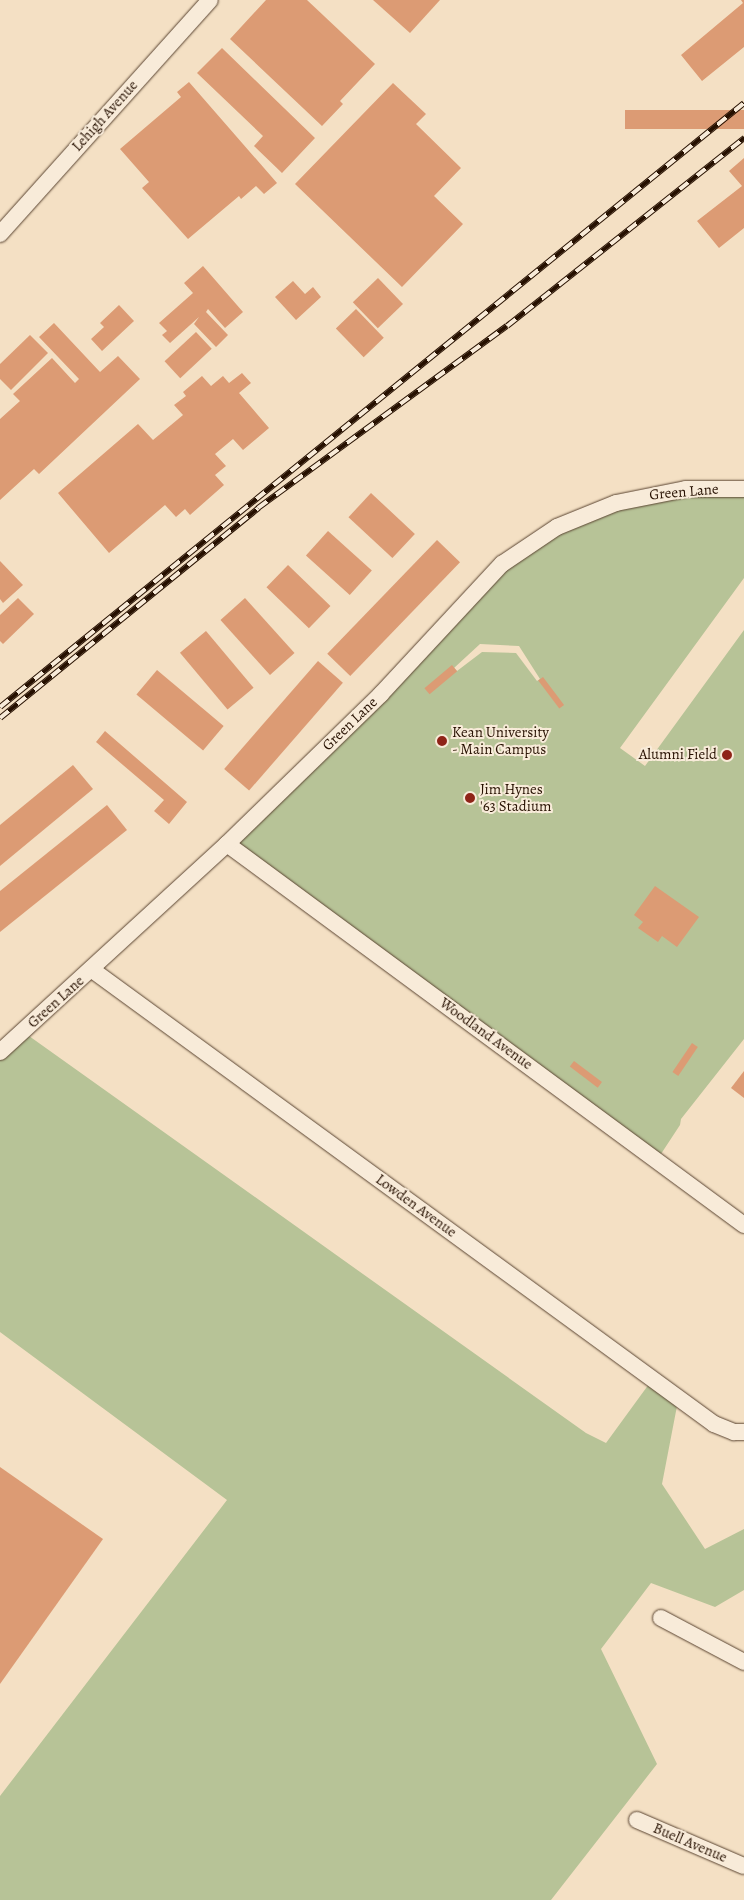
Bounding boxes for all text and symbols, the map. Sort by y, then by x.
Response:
street label: Lehigh Avenue [68,77,142,155]
street label: Green Lane [649,480,719,504]
street label: Green Lane [319,693,381,755]
place label: Kean University - Main Campus [452,723,549,758]
marker: Kean University - Main Campus [436,735,448,747]
place label: Alumni Field [639,746,717,764]
marker: Alumni Field [721,749,733,761]
place label: Jim Hynes '63 Stadium [480,780,552,815]
marker: Jim Hynes '63 Stadium [464,792,476,804]
street label: Green Lane [24,972,88,1032]
street label: Woodland Avenue [436,994,536,1074]
street label: Lowden Avenue [372,1171,460,1241]
street label: Buell Avenue [650,1819,730,1867]

